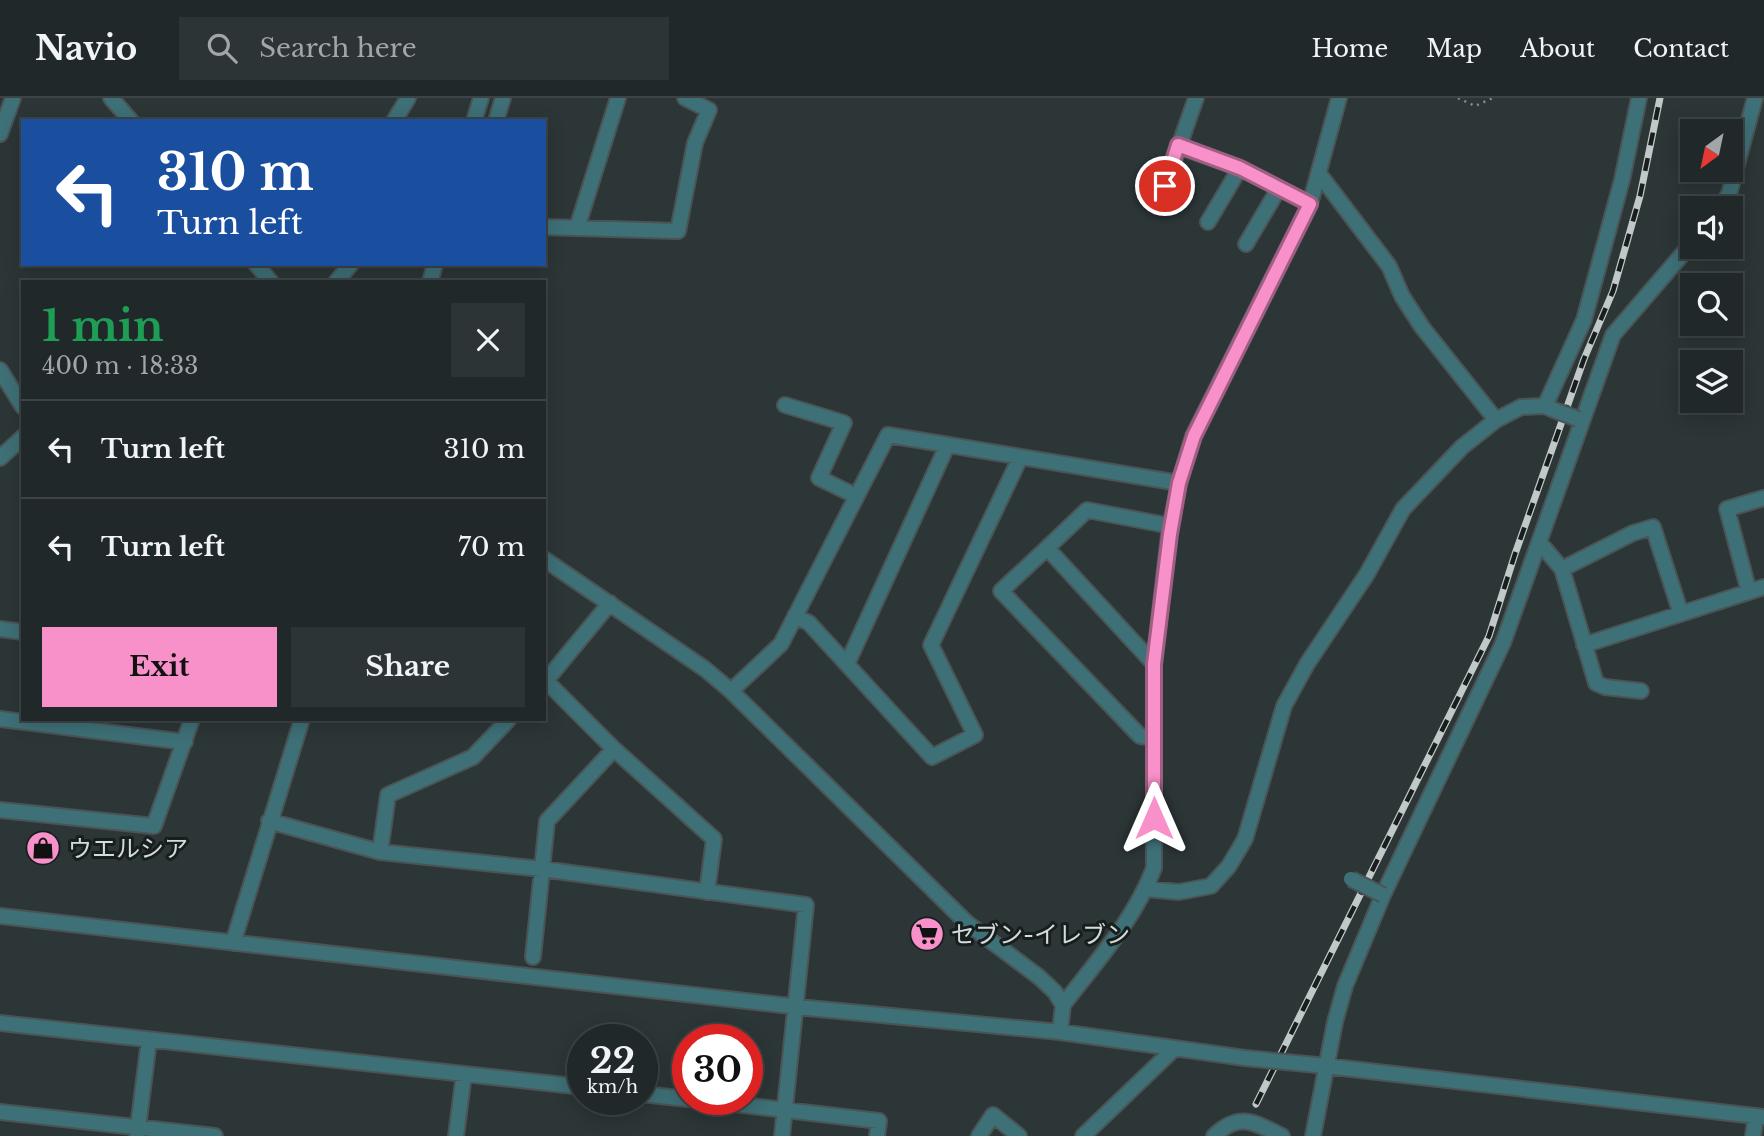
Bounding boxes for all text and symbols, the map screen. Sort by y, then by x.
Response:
search box [179,17,669,80]
text: Navio [35,28,137,69]
icon: search [203,29,241,67]
text: Search here [259,32,417,64]
text: Home [1312,34,1388,63]
text: Map [1426,34,1482,63]
text: About [1520,34,1595,63]
text: Contact [1633,34,1729,63]
north arrow [1680,119,1743,182]
map controls [1680,119,1743,413]
text: 310 m [157,142,314,203]
icon: left [42,147,133,238]
pin [1135,156,1195,216]
icon: arrive [1146,167,1184,205]
button: sound [1680,196,1743,259]
text: Turn left [157,203,303,243]
button: search [1680,273,1743,336]
text: 1 min [42,300,164,352]
button: close [451,303,525,377]
button: layers [1680,350,1743,413]
text: 400 m · 18:33 [42,352,198,380]
icon: left [42,430,80,468]
text: Turn left [101,433,225,465]
text: 310 m [443,433,525,465]
icon: left [42,528,80,566]
text: Turn left [101,531,225,563]
text: 70 m [458,531,525,563]
button: Exit [42,627,277,707]
button: Share [291,627,525,707]
position arrow [1117,781,1191,855]
shop icon: ウエルシア [24,829,62,867]
place label: ウエルシア [68,834,188,863]
supermarket icon: セブン-イレブン [908,915,946,953]
place label: セブン-イレブン [951,920,1130,949]
speed limit sign: 30 [672,1024,763,1115]
text: 22 [590,1039,635,1082]
text: km/h [587,1076,638,1098]

